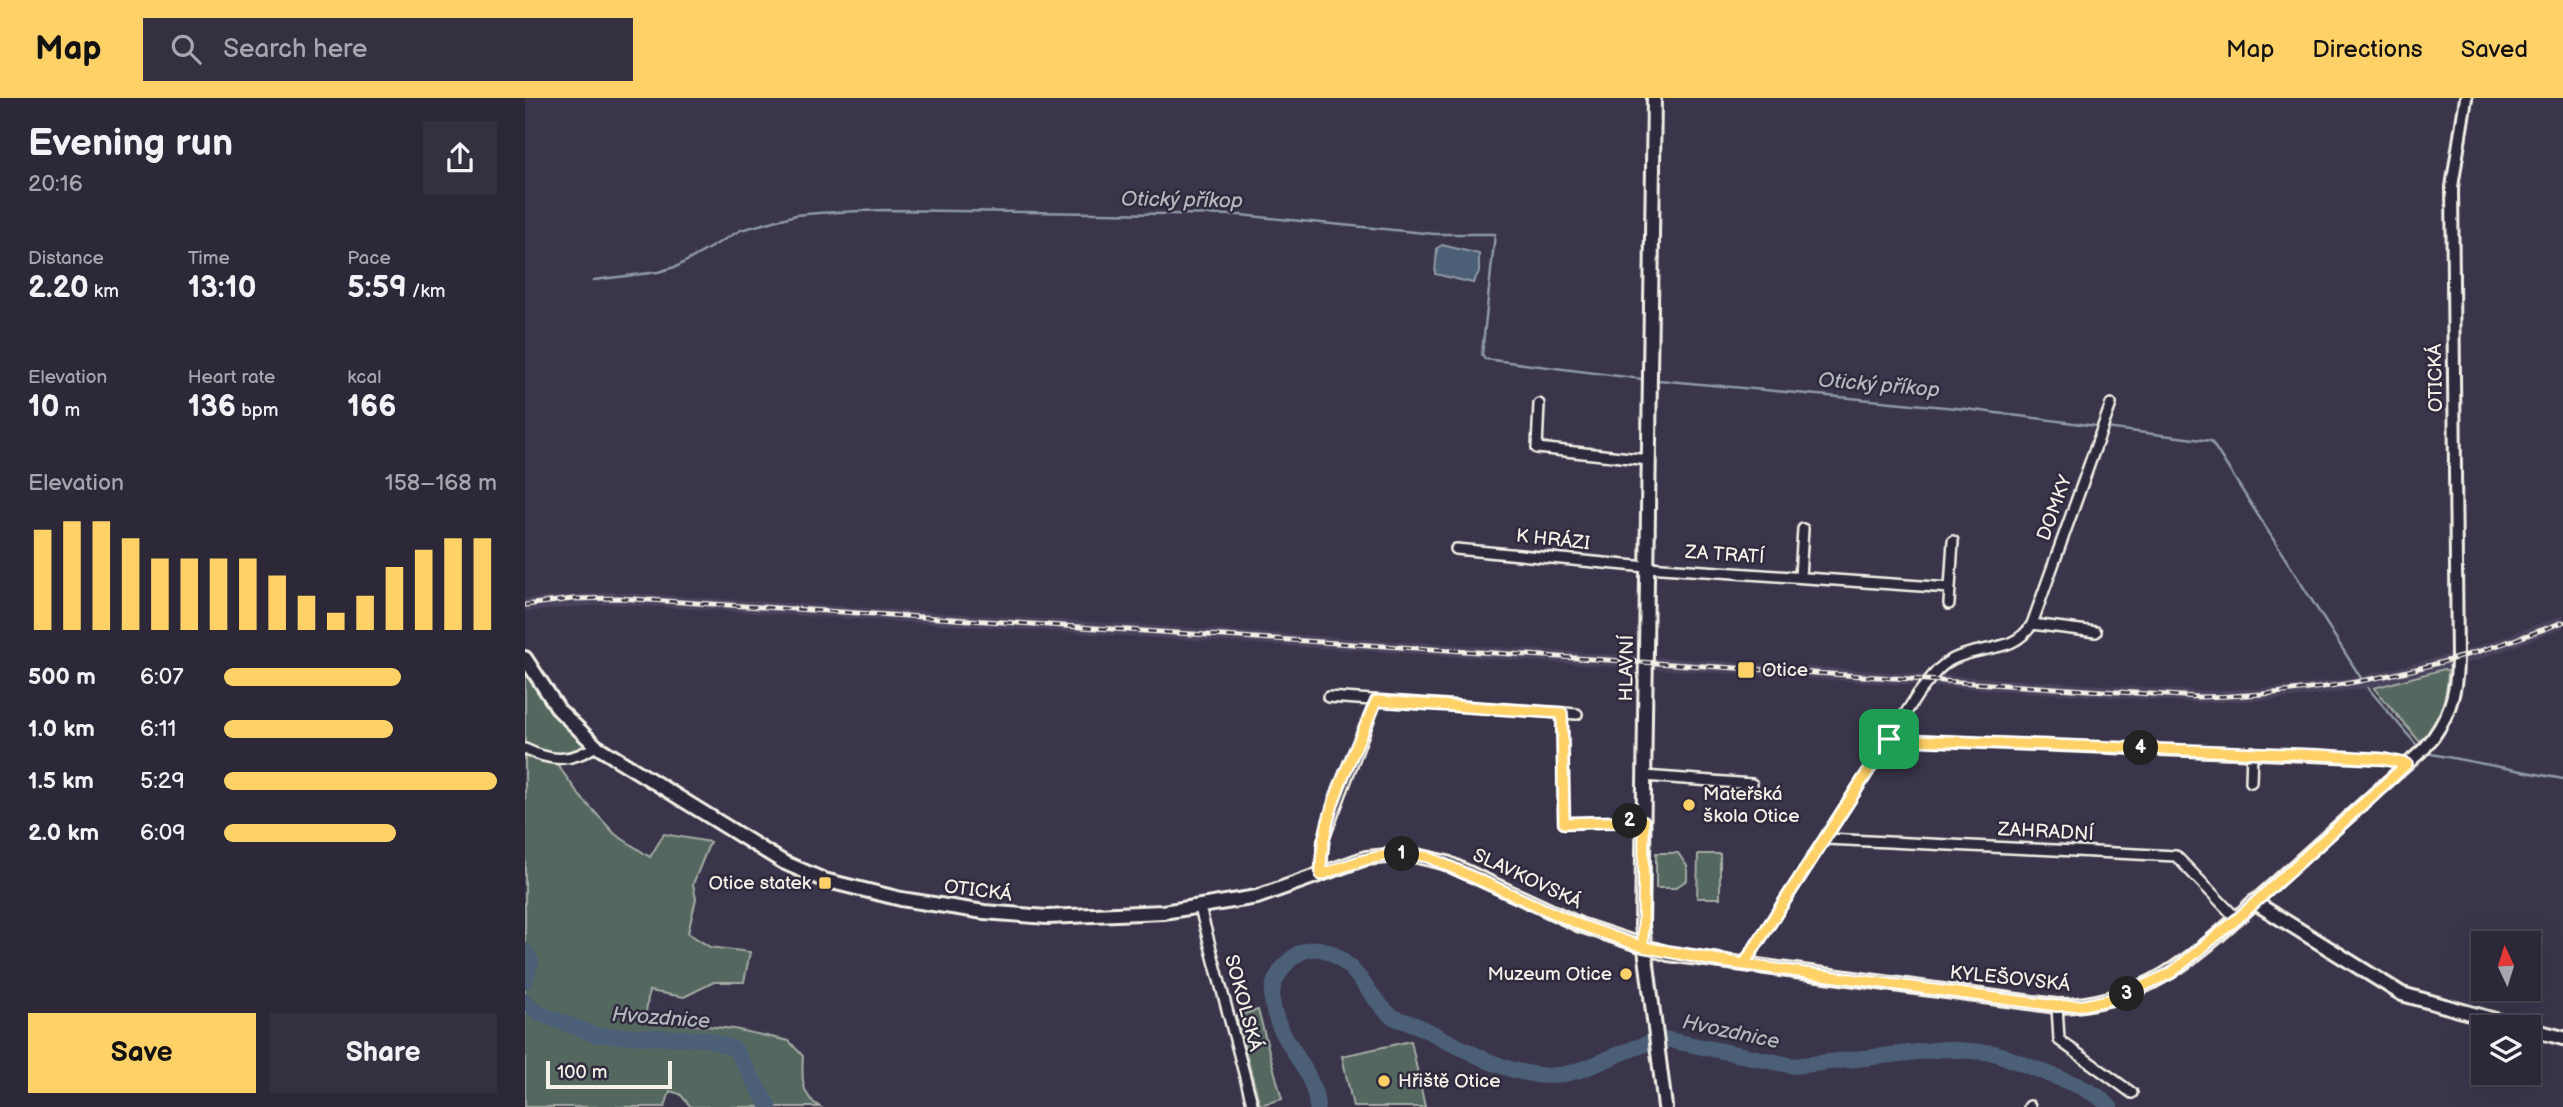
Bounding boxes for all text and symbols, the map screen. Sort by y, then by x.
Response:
search box [143,18,633,81]
text: Map [35,29,101,69]
icon: search [167,30,205,68]
text: Search here [223,34,367,65]
text: Map [2226,35,2274,64]
text: Directions [2312,35,2423,64]
text: Saved [2461,35,2528,64]
text: Evening run [28,121,233,166]
button: share [423,121,497,195]
text: 20:16 [28,170,83,198]
water label: Otický příkop [1121,186,1243,214]
text: Distance [28,247,104,270]
text: Time [188,247,230,270]
text: Pace [347,247,391,270]
text: 2.20 [28,270,89,306]
text: 13:10 [188,270,256,306]
text: 5:59 [347,270,407,306]
text: km [89,280,119,303]
text: /km [407,280,445,303]
street label: OTICKÁ [2423,343,2448,412]
text: Elevation [28,366,107,389]
text: Heart rate [188,366,275,389]
text: kcal [347,366,381,389]
water label: Otický příkop [1817,367,1941,403]
text: 10 [28,389,59,425]
text: 136 [188,389,236,425]
text: 166 [347,389,396,425]
text: m [59,399,80,422]
text: bpm [236,399,279,422]
text: Elevation [28,469,124,497]
text: 158–168 m [385,469,497,497]
street label: DOMKY [2033,471,2078,544]
street label: K HRÁZI [1515,524,1591,555]
street label: ZA TRATÍ [1683,540,1766,569]
street label: HLAVNÍ [1614,634,1639,702]
place label: Otice [1762,659,1808,682]
marker: Otice [1736,660,1756,680]
text: 500 m [28,663,96,691]
text: 6:07 [140,663,184,691]
pin [1859,709,1919,769]
text: 1.0 km [28,715,95,743]
text: 6:11 [140,715,177,743]
icon: arrive [1870,720,1908,758]
pin: 4 [2123,730,2159,766]
text: 4 [2135,736,2146,759]
text: 1.5 km [28,767,94,795]
text: 5:29 [140,767,185,795]
place label: Mateřská škola Otice [1703,783,1799,828]
marker: Mateřská škola Otice [1681,797,1697,813]
pin: 2 [1613,804,1647,838]
text: 2 [1624,809,1635,832]
street label: ZAHRADNÍ [1996,817,2095,846]
text: 2.0 km [28,819,99,847]
text: 6:09 [140,819,186,847]
pin: 1 [1385,836,1419,872]
text: 1 [1398,842,1406,865]
street label: SLAVKOVSKÁ [1469,843,1586,914]
place label: Otice statek [708,872,812,895]
street label: OTICKÁ [943,874,1014,907]
marker: Otice statek [817,875,833,891]
north arrow [2471,931,2541,1001]
map controls [2471,931,2541,1085]
street label: SOKOLSKÁ [1219,952,1268,1054]
street label: KYLEŠOVSKÁ [1949,960,2072,997]
place label: Muzeum Otice [1487,963,1612,986]
marker: Muzeum Otice [1618,966,1634,982]
pin: 3 [2109,976,2145,1012]
text: 3 [2121,982,2132,1005]
water label: Hvozdnice [611,1002,711,1034]
water label: Hvozdnice [1680,1010,1782,1054]
button: Save [28,1013,256,1093]
button: Share [270,1013,497,1093]
button: layers [2471,1015,2541,1085]
scale bar [546,1058,672,1090]
text: 100 m [557,1061,608,1084]
place label: Hřiště Otice [1398,1070,1501,1093]
marker: Hřiště Otice [1376,1073,1392,1089]

